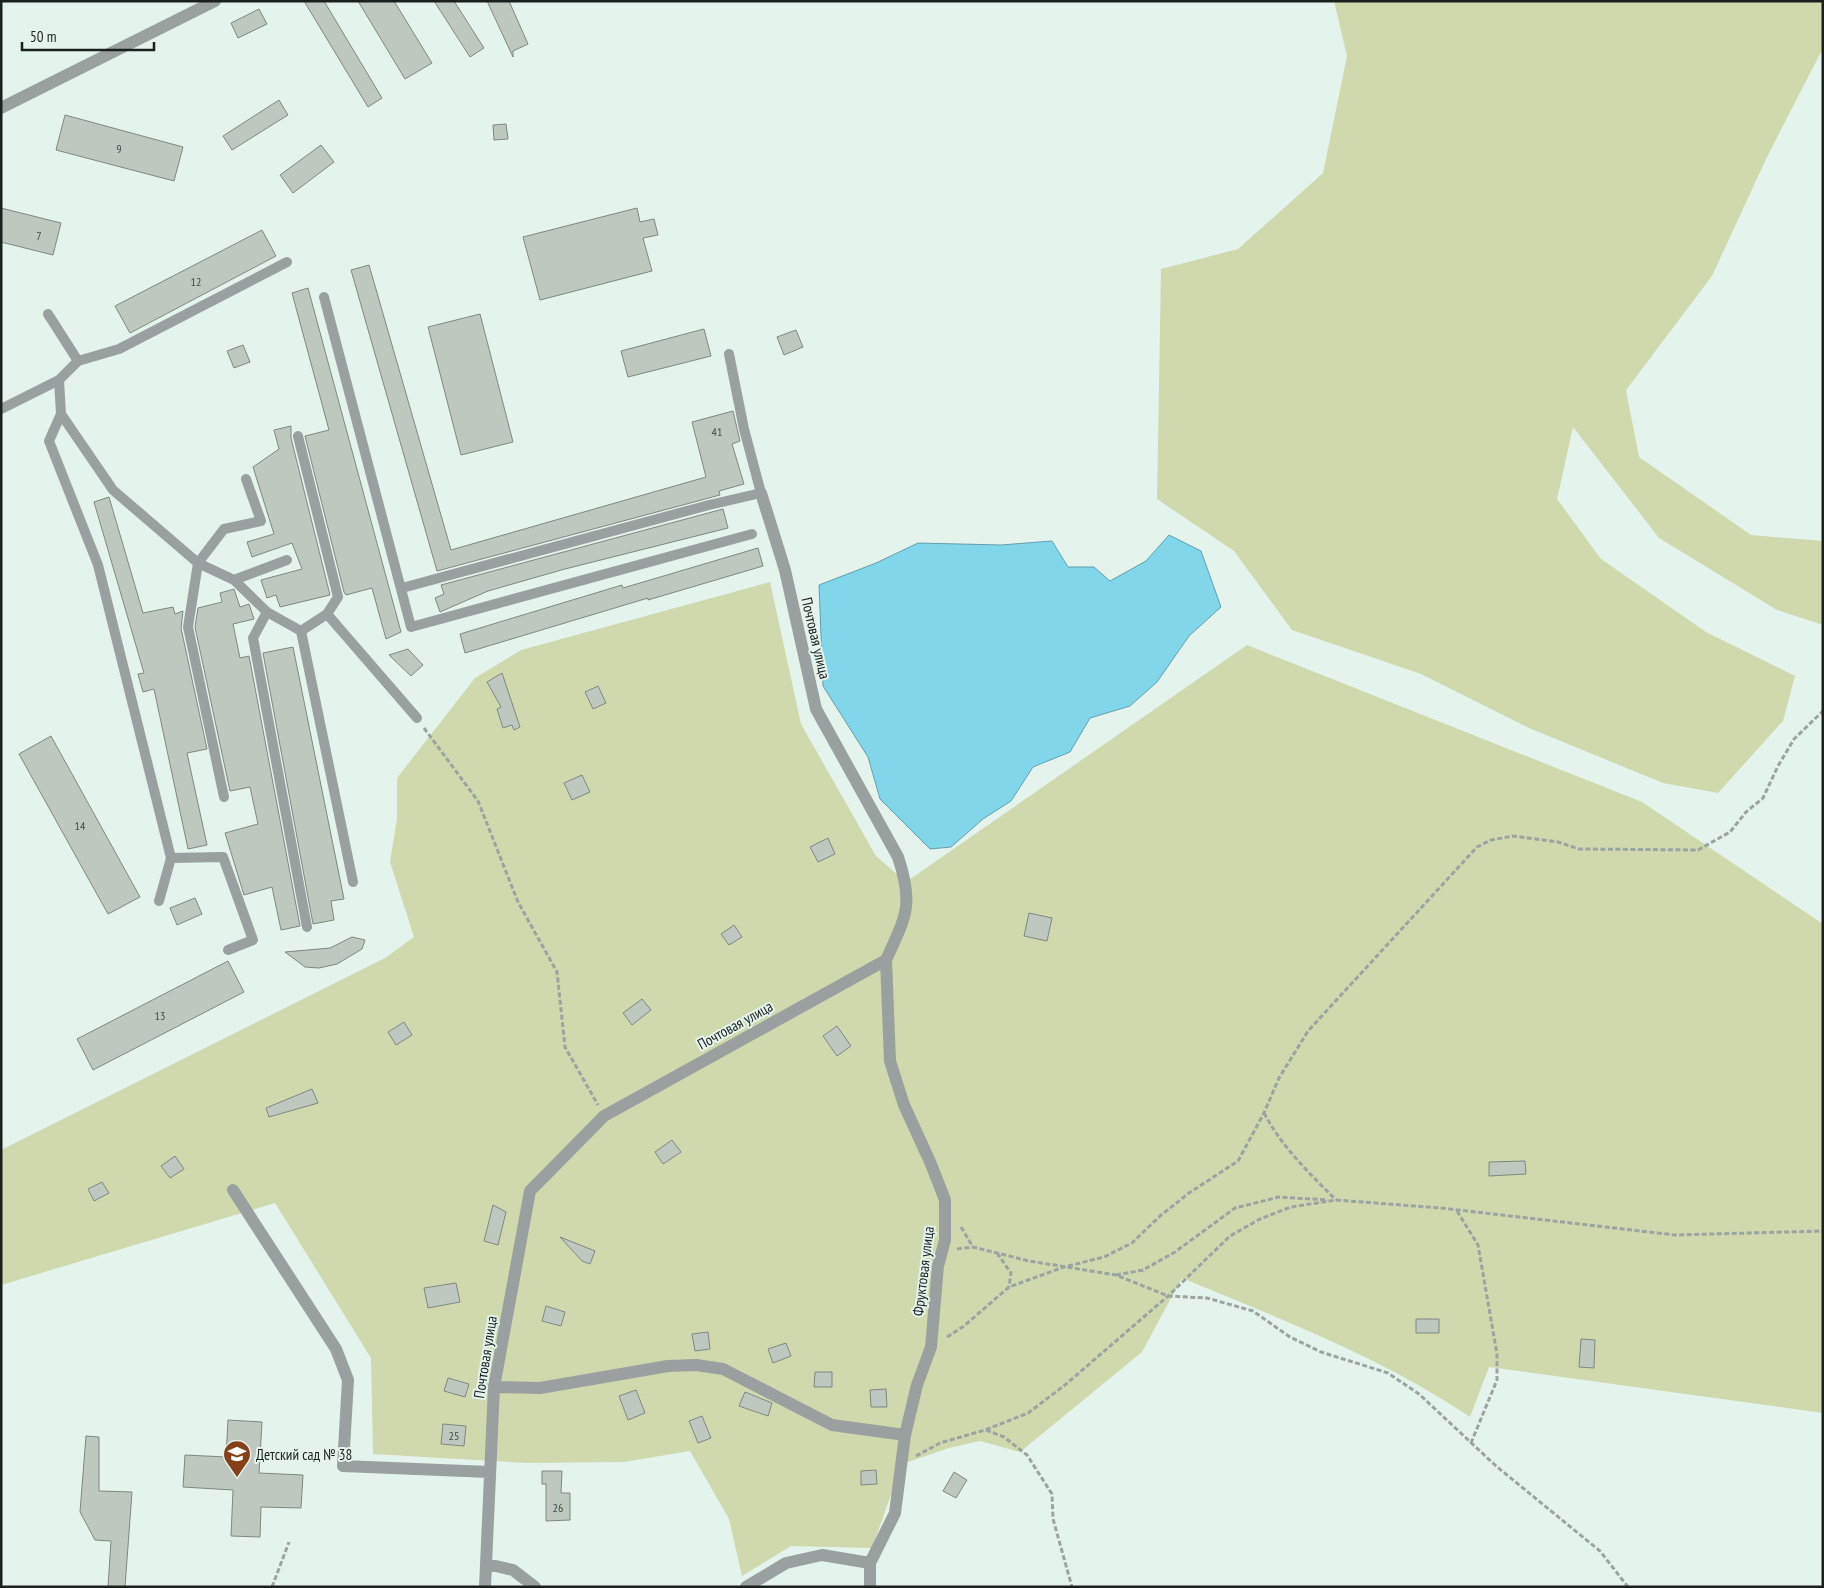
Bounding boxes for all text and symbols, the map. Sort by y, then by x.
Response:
scale bar [22,20,155,52]
text: 50 m [30,27,56,46]
house number: 9 [116,141,122,156]
house number: 7 [36,228,42,243]
house number: 12 [191,274,201,289]
house number: 41 [712,424,722,439]
street label: Почтовая улица [797,595,835,681]
house number: 14 [75,818,86,833]
street label: Почтовая улица [694,997,776,1053]
house number: 13 [155,1008,165,1023]
street label: Фруктовая улица [908,1225,938,1317]
street label: Почтовая улица [469,1314,501,1400]
house number: 25 [449,1428,459,1443]
school or university icon: Детский сад № 38 [222,1439,252,1478]
place label: Детский сад № 38 [256,1445,352,1464]
house number: 26 [553,1500,563,1515]

